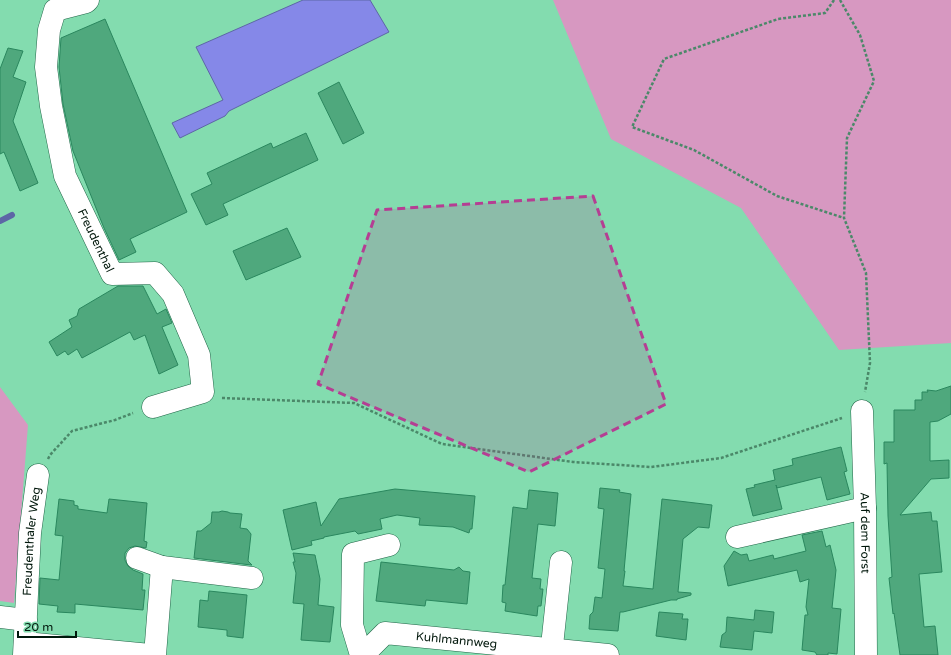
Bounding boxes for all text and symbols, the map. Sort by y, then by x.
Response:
street label: Freudenthal [75,206,117,274]
street label: Freudenthaler Weg [20,486,43,596]
street label: Auf dem Forst [858,492,872,574]
scale bar [18,613,76,639]
text: 20 m [24,620,53,634]
street label: Kuhlmannweg [415,629,498,651]

